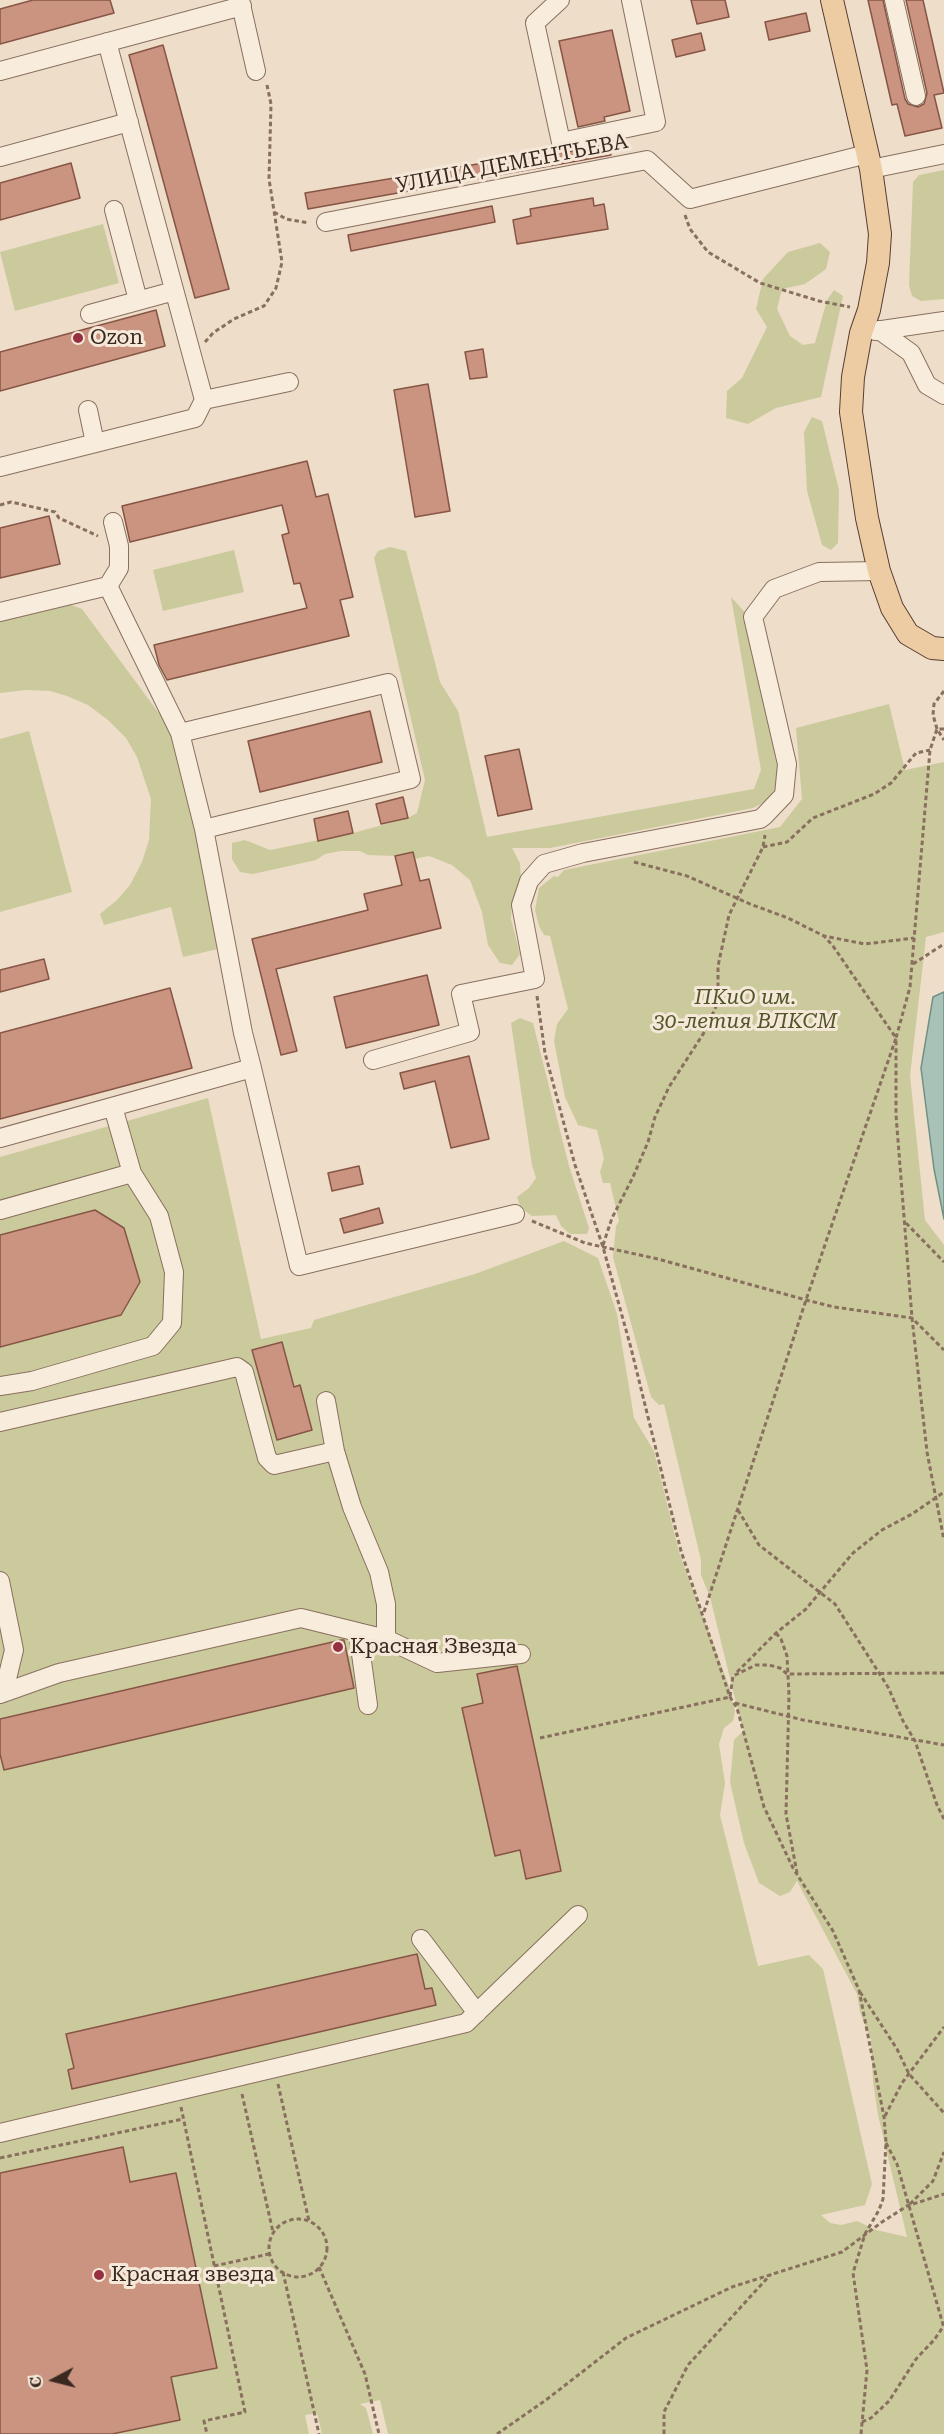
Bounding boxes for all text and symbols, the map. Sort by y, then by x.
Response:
street label: УЛИЦА ДЕМЕНТЬЕВА [394,129,630,199]
place label: Ozon [90,325,143,351]
marker: Ozon [71,331,85,345]
park label: ПКиО им. 30-летия ВЛКСМ [653,985,837,1035]
place label: Красная Звезда [350,1634,517,1660]
marker: Красная Звезда [331,1640,345,1654]
place label: Красная звезда [111,2262,275,2288]
marker: Красная звезда [92,2268,106,2282]
north arrow [24,2350,84,2410]
text: С [26,2376,46,2389]

